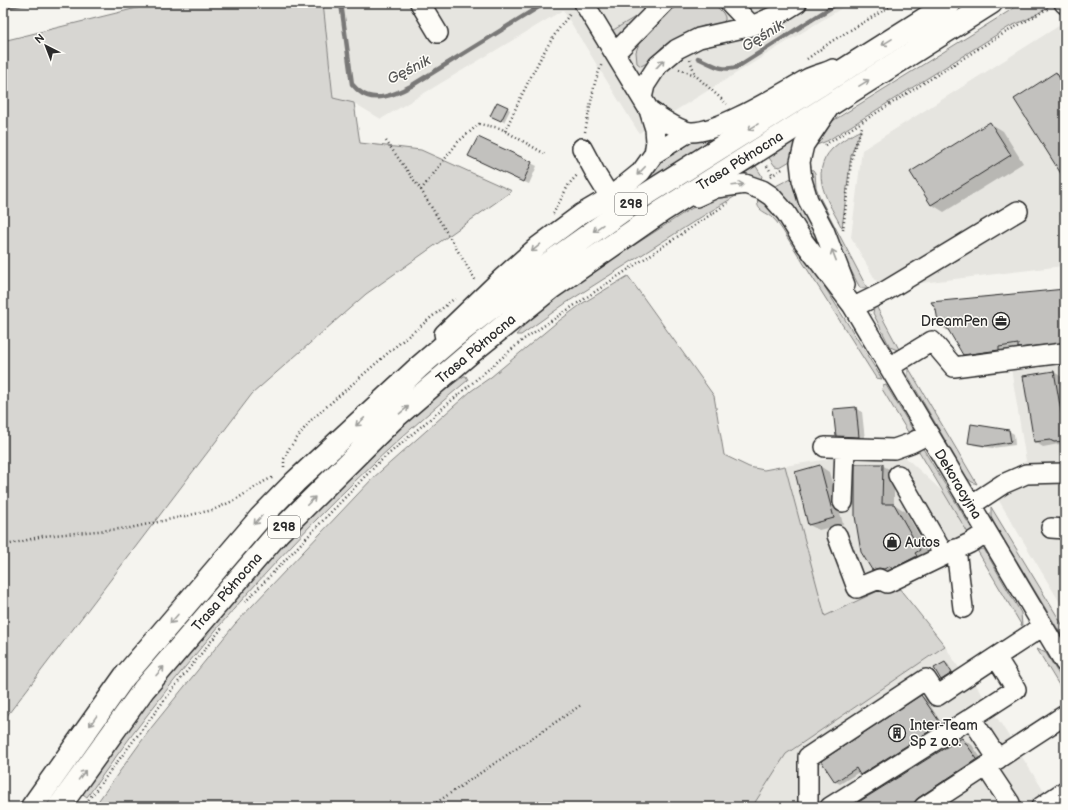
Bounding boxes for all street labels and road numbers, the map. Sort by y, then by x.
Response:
street label: Trasa Północna [694,128,786,194]
road number: 298 [615,193,647,215]
street label: Trasa Północna [433,311,519,387]
street label: Dekoracyjna [931,446,986,522]
road number: 298 [268,516,300,538]
street label: Trasa Północna [188,549,266,635]

